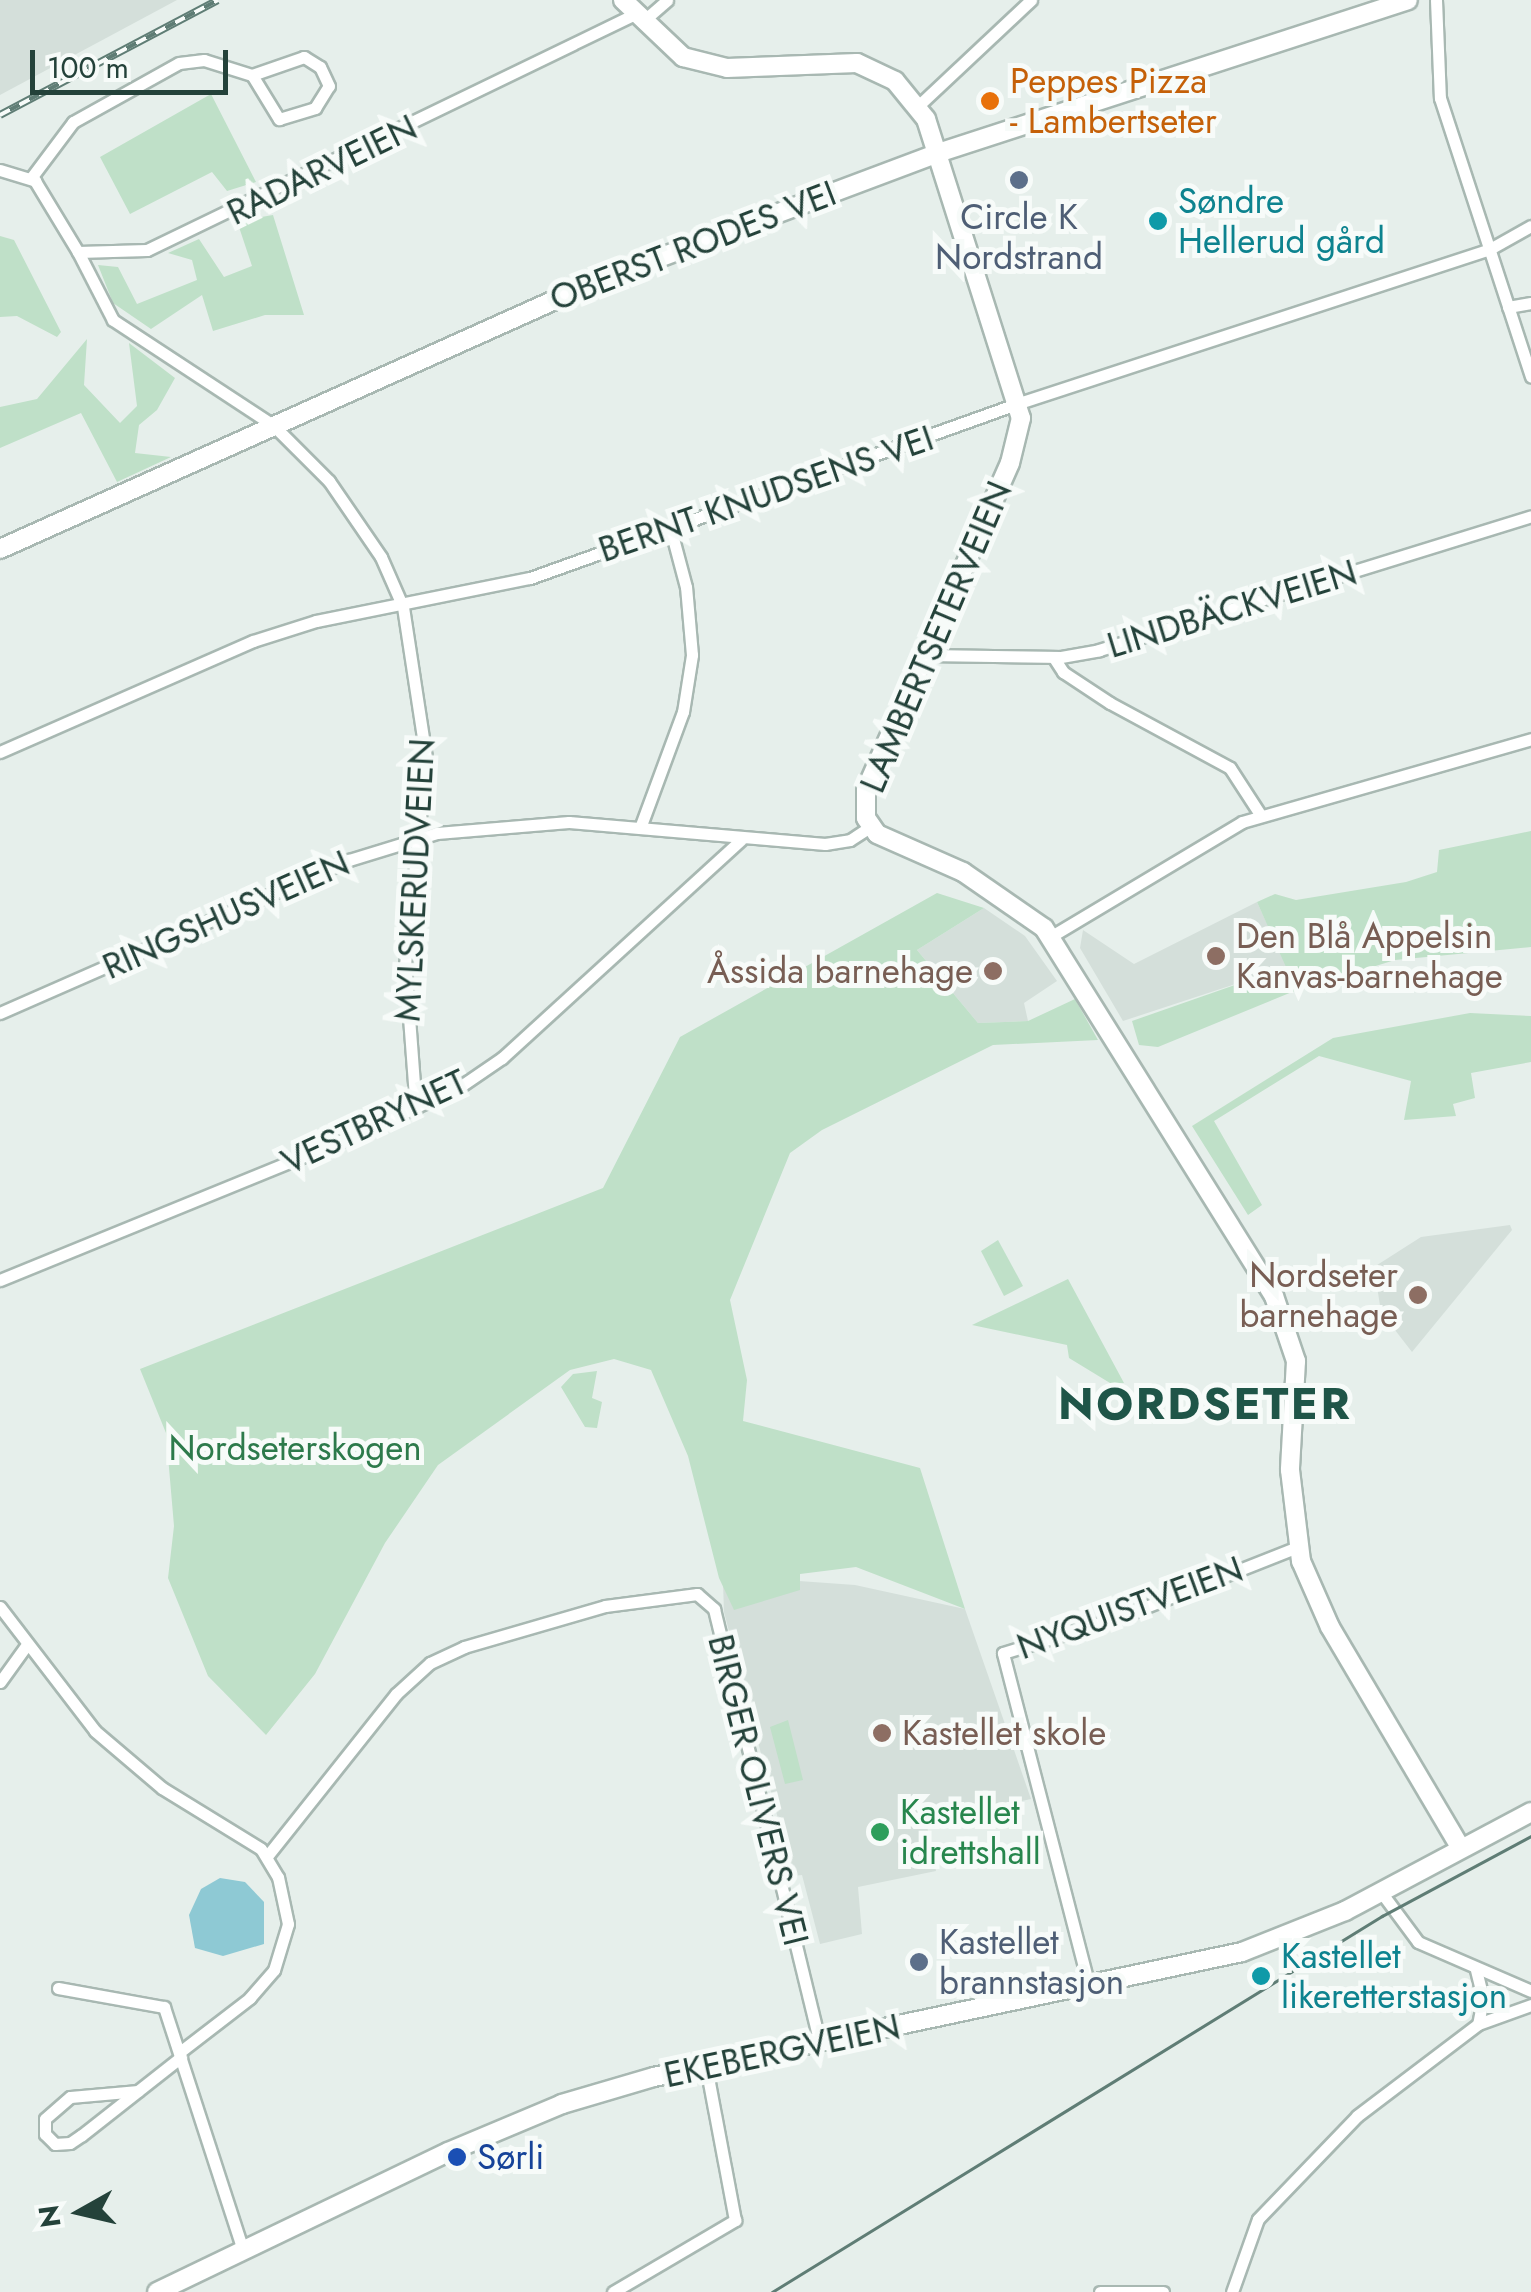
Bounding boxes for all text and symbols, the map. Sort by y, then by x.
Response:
scale bar [35,30,232,92]
text: 100 m [47,46,129,89]
place label: Peppes Pizza - Lambertseter [1010,60,1217,142]
marker: Peppes Pizza - Lambertseter [979,90,1001,112]
street label: RADARVEIEN [220,106,424,234]
marker: Circle K Nordstrand [1008,169,1030,191]
street label: OBERST RODES VEI [544,172,842,320]
place label: Søndre Hellerud gård [1178,180,1385,262]
place label: Circle K Nordstrand [935,196,1103,278]
marker: Søndre Hellerud gård [1147,210,1169,232]
street label: BERNT KNUDSENS VEI [593,417,939,571]
street label: LAMBERTSETERVEIEN [851,475,1021,799]
street label: LINDBÄCKVEIEN [1102,551,1362,667]
street label: MYLSKERUDVEIEN [387,737,443,1023]
street label: RINGSHUSVEIEN [96,842,356,988]
place label: Den Blå Appelsin Kanvas-barnehage [1236,915,1503,997]
marker: Den Blå Appelsin Kanvas-barnehage [1205,945,1227,967]
place label: Åssida barnehage [707,950,973,992]
marker: Åssida barnehage [982,960,1004,982]
street label: VESTBRYNET [275,1061,473,1183]
place label: Nordseter barnehage [1240,1254,1398,1336]
marker: Nordseter barnehage [1407,1284,1429,1306]
district label: NORDSETER [1058,1377,1352,1431]
park label: Nordseterskogen [168,1427,422,1469]
street label: NYQUISTVEIEN [1011,1548,1249,1668]
street label: BIRGER OLIVERS VEI [699,1630,817,1950]
place label: Kastellet skole [902,1712,1106,1754]
marker: Kastellet skole [871,1722,893,1744]
place label: Kastellet idrettshall [900,1791,1041,1873]
marker: Kastellet idrettshall [869,1821,891,1843]
place label: Kastellet brannstasjon [939,1921,1124,2003]
place label: Kastellet likeretterstasjon [1281,1935,1507,2017]
marker: Kastellet brannstasjon [908,1951,930,1973]
marker: Kastellet likeretterstasjon [1250,1965,1272,1987]
street label: EKEBERGVEIEN [660,2006,904,2096]
place label: Sørli [477,2136,544,2178]
marker: Sørli [446,2146,468,2168]
north arrow [30,2162,130,2262]
text: N [28,2202,72,2230]

